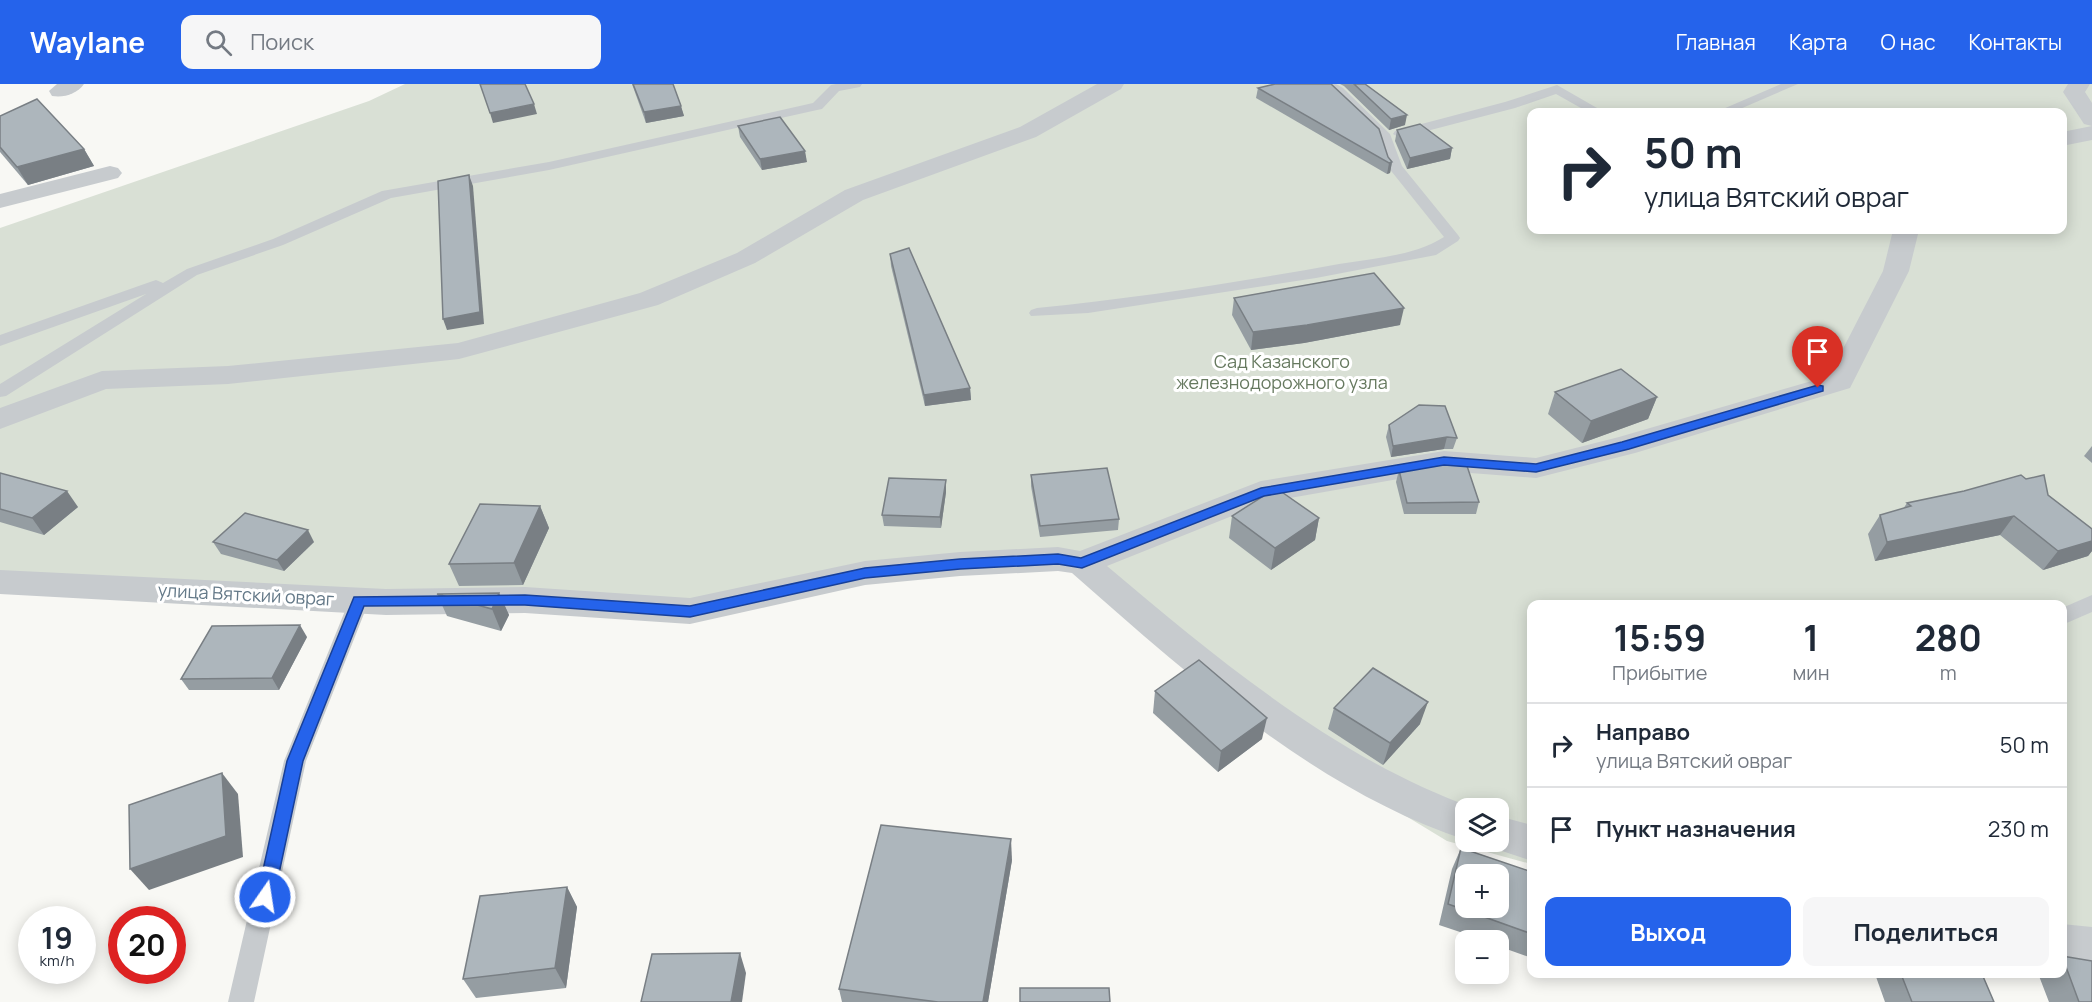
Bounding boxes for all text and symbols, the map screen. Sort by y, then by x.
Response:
search box [181,15,601,69]
text: Waylane [30,23,145,61]
icon: search [202,26,235,59]
text: Поиск [250,27,314,57]
text: Главная [1676,28,1756,56]
text: Карта [1789,28,1847,56]
text: О нас [1880,28,1936,56]
text: Контакты [1969,28,2062,56]
text: 50 m [1644,123,1742,181]
icon: right [1545,132,1623,210]
text: улица Вятский овраг [1644,178,1909,215]
pin [1792,326,1843,388]
icon: arrive [1801,335,1834,368]
park label: Сад Казанского железнодорожного узла [1176,349,1388,394]
street label: улица Вятский овраг [157,577,335,611]
text: 15:59 [1613,613,1706,662]
text: 1 [1803,613,1819,662]
text: 280 [1915,613,1982,662]
text: Прибытие [1612,659,1707,686]
text: мин [1793,659,1830,686]
text: m [1940,659,1957,686]
text: Направо [1596,717,1690,747]
icon: right [1545,729,1578,762]
text: 50 m [2000,730,2049,760]
text: улица Вятский овраг [1596,747,1792,774]
map controls [1455,798,1509,984]
button: layers [1455,798,1509,852]
icon: arrive [1545,813,1578,846]
text: Пункт назначения [1596,814,1796,844]
text: 230 m [1988,814,2049,844]
button: + [1455,864,1509,918]
position arrow [233,865,297,929]
button: Выход [1545,897,1791,966]
button: Поделиться [1803,897,2049,966]
speed limit sign: 20 [108,906,186,984]
text: 19 [41,917,73,958]
button: − [1455,930,1509,984]
text: km/h [40,950,74,971]

